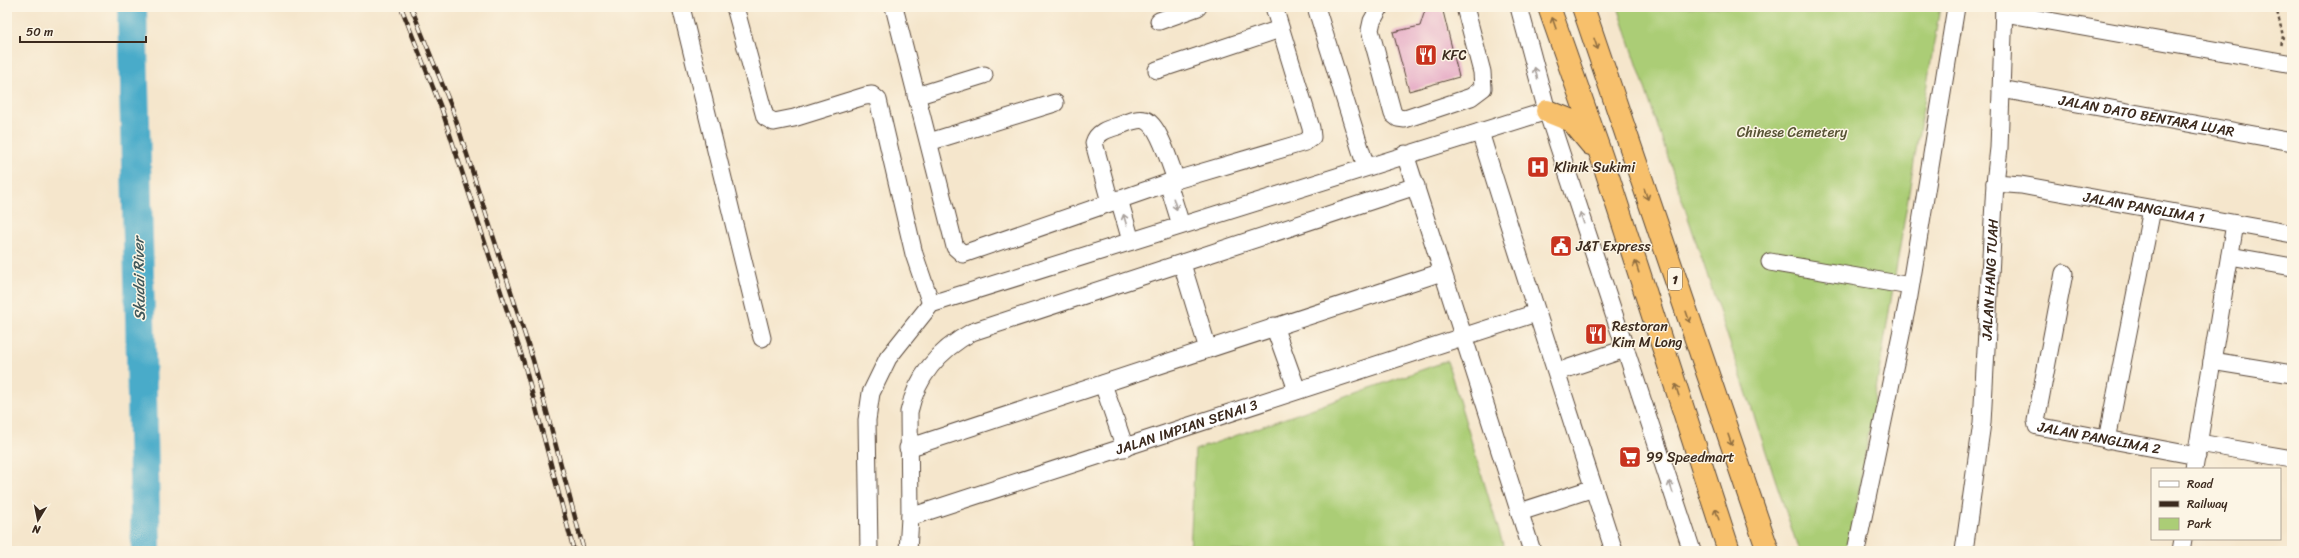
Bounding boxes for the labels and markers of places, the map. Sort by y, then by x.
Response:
restaurant icon: KFC [1413,42,1439,68]
place label: KFC [1442,43,1467,68]
hospital icon: Klinik Sukimi [1525,154,1551,180]
place label: Klinik Sukimi [1554,155,1636,180]
public building icon: J&T Express [1548,233,1574,259]
place label: J&T Express [1575,234,1651,259]
place label: Restoran Kim M Long [1612,314,1683,355]
restaurant icon: Restoran Kim M Long [1583,321,1609,347]
supermarket icon: 99 Speedmart [1617,444,1643,470]
place label: 99 Speedmart [1646,445,1734,470]

